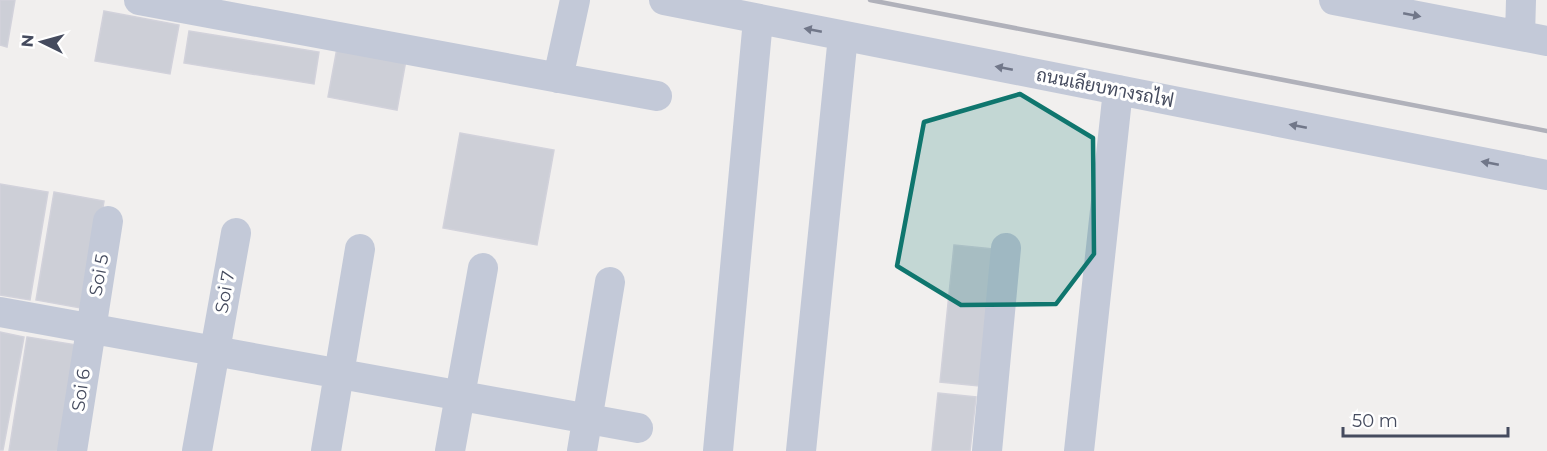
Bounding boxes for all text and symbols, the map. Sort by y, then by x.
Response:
one-way arrow [1403,11,1422,20]
north arrow [12,12,72,72]
one-way arrow [803,25,822,34]
text: N [18,33,38,48]
street label: ถนนเลียบทางรถไฟ [1035,62,1176,112]
one-way arrow [994,63,1013,72]
one-way arrow [1289,121,1308,130]
one-way arrow [1480,158,1499,167]
street label: Soi 5 [85,252,113,298]
street label: Soi 7 [210,269,240,315]
street label: Soi 6 [67,367,95,413]
scale bar [1343,400,1508,438]
text: 50 m [1352,410,1398,432]

